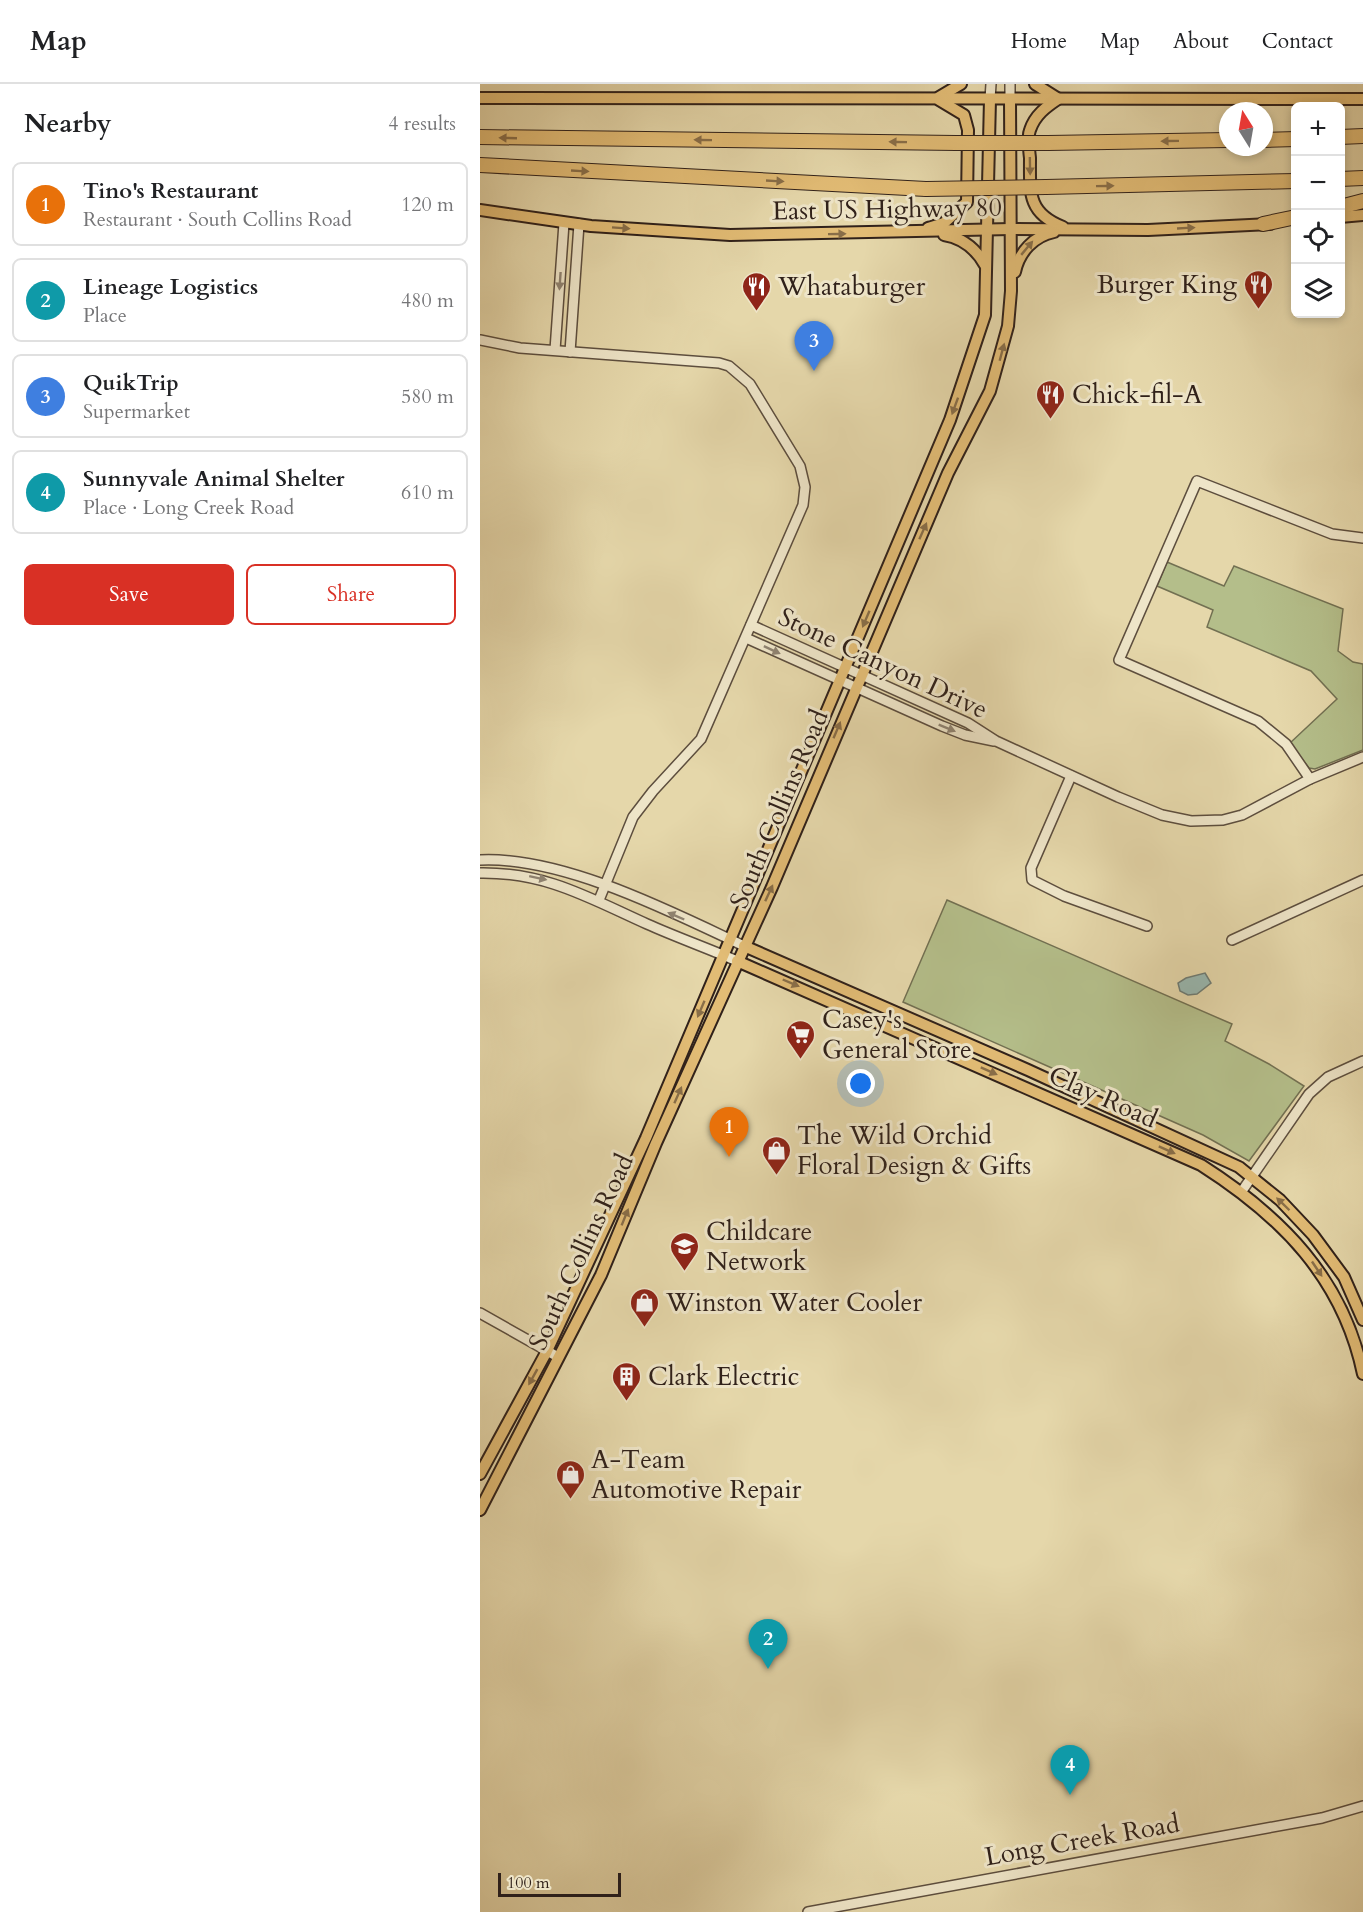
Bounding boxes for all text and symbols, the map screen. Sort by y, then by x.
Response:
text: Map [30,22,87,60]
text: Home [1011,27,1067,56]
text: Map [1100,27,1140,56]
text: About [1173,27,1229,56]
text: Contact [1262,27,1333,56]
north arrow [1219,102,1273,156]
map controls [1291,102,1345,318]
button: + [1291,102,1345,156]
text: Nearby [24,106,112,141]
text: 4 results [388,110,456,137]
one-way arrow [498,133,517,142]
one-way arrow [693,135,712,145]
one-way arrow [1160,136,1179,146]
one-way arrow [888,138,907,147]
button: − [1291,156,1345,210]
one-way arrow [1025,157,1035,176]
one-way arrow [571,166,590,175]
text: Tino's Restaurant [83,176,258,206]
one-way arrow [766,177,785,186]
one-way arrow [1095,181,1114,191]
street label: East US Highway 80 [772,189,1002,229]
text: 1 [40,191,51,218]
text: 120 m [401,191,454,218]
text: Restaurant · South Collins Road [83,206,352,233]
button: locate [1291,210,1345,264]
one-way arrow [612,223,631,232]
one-way arrow [1177,224,1196,233]
one-way arrow [828,229,847,239]
one-way arrow [1021,241,1034,256]
button: layers [1291,264,1345,318]
place label: Burger King [1097,267,1237,302]
restaurant icon: Burger King [1242,268,1274,310]
place label: Whataburger [777,269,926,304]
restaurant icon: Whataburger [741,270,773,312]
text: Lineage Logistics [83,272,258,302]
one-way arrow [555,272,565,291]
text: 2 [40,287,51,314]
text: 480 m [401,287,454,314]
text: Place [83,302,127,329]
pin: 3 [794,322,834,371]
one-way arrow [998,343,1007,361]
text: QuikTrip [83,368,179,398]
place label: Chick-fil-A [1072,377,1203,412]
restaurant icon: Chick-fil-A [1035,378,1067,420]
text: 3 [40,383,51,410]
text: 580 m [401,383,454,410]
text: Supermarket [83,398,190,425]
one-way arrow [950,398,960,416]
text: Sunnyvale Animal Shelter [83,464,345,494]
text: 4 [40,479,51,506]
text: 610 m [401,479,454,506]
text: Place · Long Creek Road [83,494,294,521]
one-way arrow [918,522,927,539]
button: Save [24,564,234,625]
button: Share [246,564,456,625]
street label: Stone Canyon Drive [773,599,993,727]
one-way arrow [861,611,871,629]
one-way arrow [763,645,781,655]
street label: South Collins Road [721,704,837,914]
one-way arrow [833,722,842,739]
one-way arrow [938,724,956,733]
one-way arrow [529,874,547,884]
one-way arrow [764,884,774,902]
one-way arrow [667,911,685,920]
one-way arrow [782,979,800,988]
one-way arrow [696,1000,705,1017]
place label: Casey's General Store [822,1002,972,1067]
supermarket icon: Casey's General Store [785,1018,817,1060]
street label: Clay Road [1043,1058,1163,1137]
one-way arrow [980,1066,997,1075]
your location [846,1069,875,1098]
one-way arrow [673,1086,682,1103]
pin: 1 [710,1108,748,1157]
place label: The Wild Orchid Floral Design & Gifts [797,1118,1031,1183]
shop icon: The Wild Orchid Floral Design & Gifts [760,1134,792,1176]
one-way arrow [1158,1145,1175,1154]
street label: South Collins Road [520,1148,642,1356]
one-way arrow [1277,1197,1291,1211]
one-way arrow [621,1208,630,1226]
place label: Childcare Network [706,1214,812,1279]
school or university icon: Childcare Network [669,1230,701,1272]
one-way arrow [1311,1261,1322,1277]
place label: Winston Water Cooler [665,1285,922,1320]
shop icon: Winston Water Cooler [629,1286,661,1328]
place label: Clark Electric [648,1359,799,1394]
building icon: Clark Electric [611,1360,643,1402]
one-way arrow [528,1369,538,1386]
place label: A-Team Automotive Repair [591,1442,802,1507]
shop icon: A-Team Automotive Repair [554,1458,586,1500]
pin: 2 [748,1620,788,1669]
pin: 4 [1050,1746,1090,1795]
street label: Long Creek Road [982,1806,1182,1874]
scale bar [498,1870,621,1898]
text: 100 m [507,1872,549,1894]

